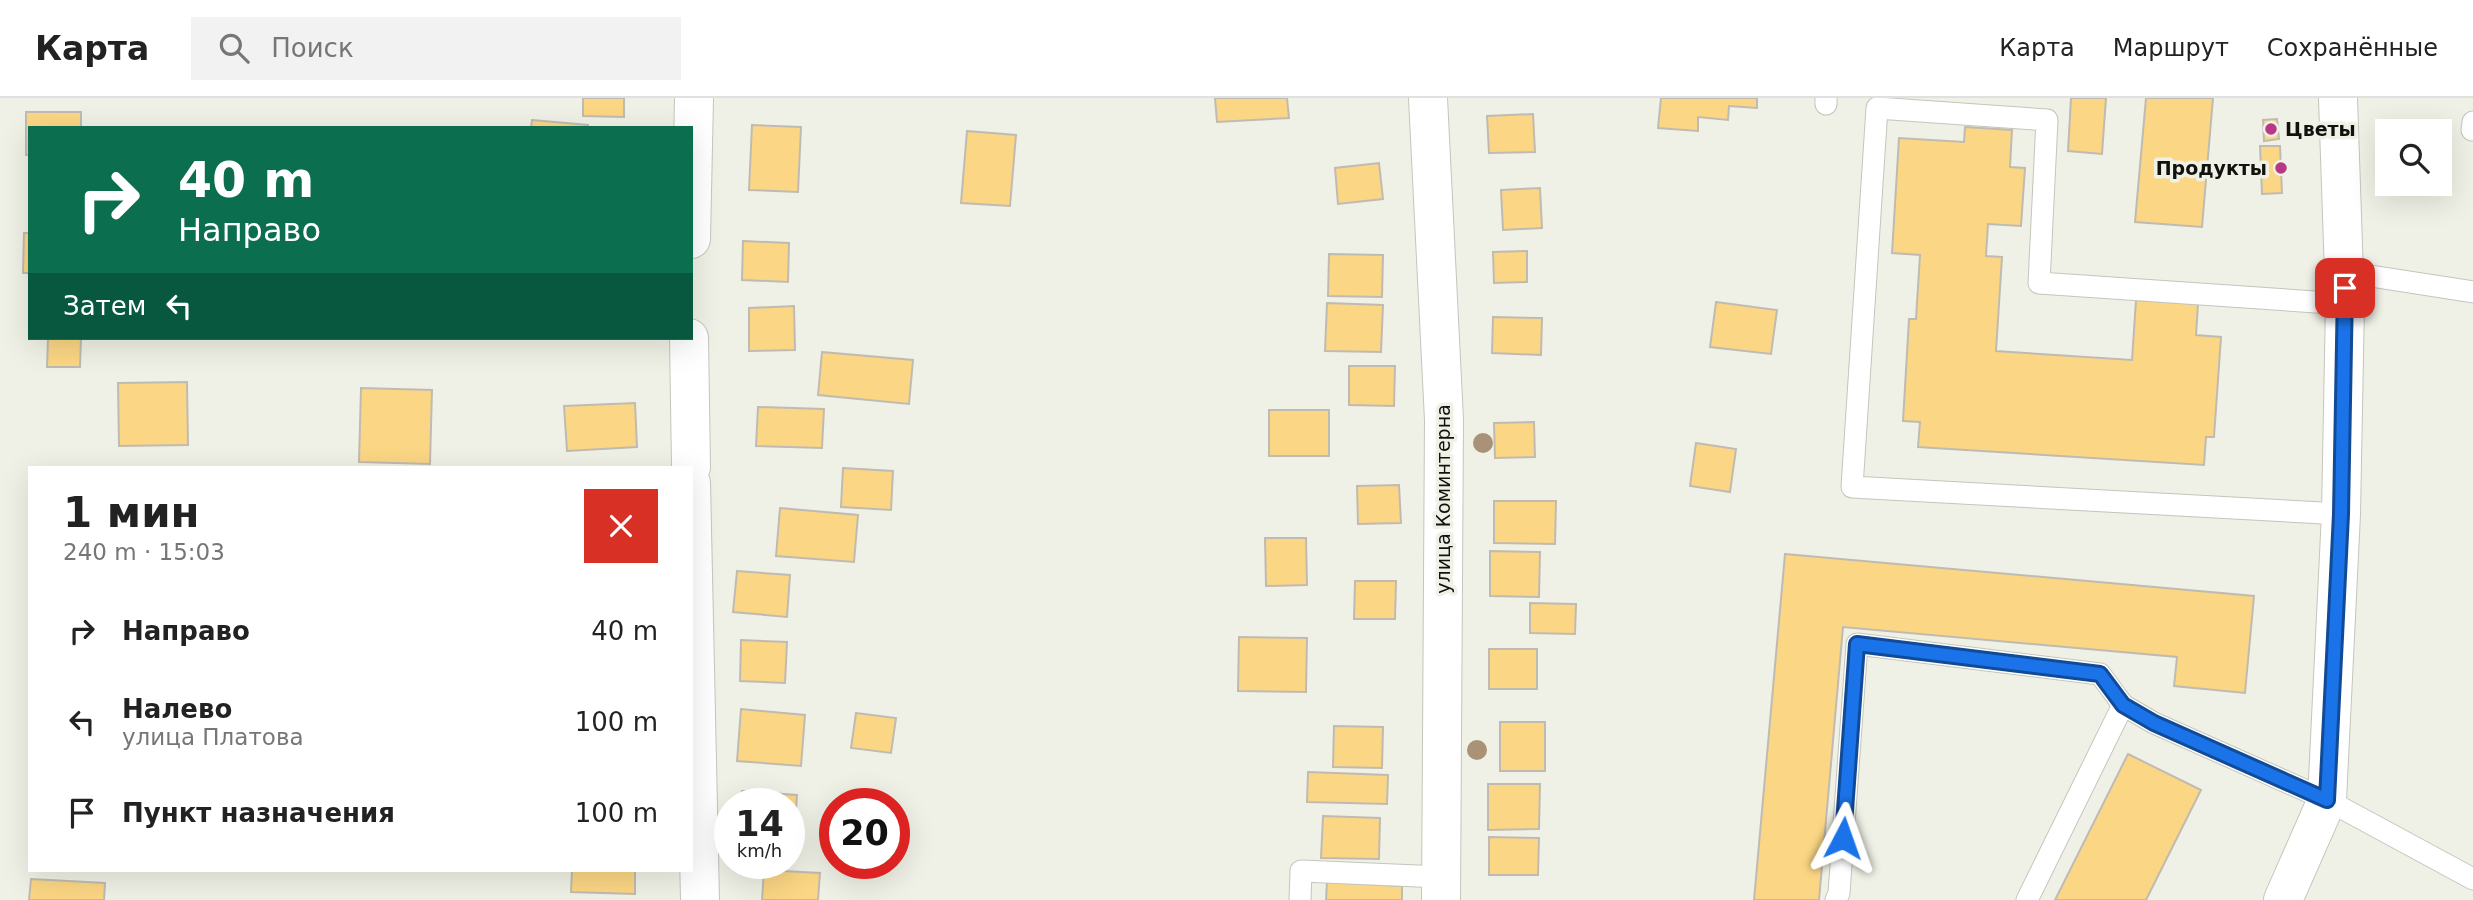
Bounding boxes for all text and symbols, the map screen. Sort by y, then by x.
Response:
search box [191,17,681,80]
text: Карта [35,29,149,68]
icon: search [215,29,253,67]
text: Поиск [271,33,354,63]
text: Карта [1999,34,2075,62]
text: Маршрут [2113,34,2229,62]
text: Сохранённые [2267,34,2438,62]
place label: Цветы [2285,118,2356,140]
map controls [2375,119,2452,196]
button: search [2375,119,2452,196]
marker: Цветы [2263,121,2279,137]
text: 40 m [178,152,314,209]
icon: right [63,154,154,245]
place label: Продукты [2156,157,2267,179]
marker: Продукты [2273,160,2289,176]
text: Направо [178,211,321,249]
pin [2315,258,2375,318]
icon: arrive [2326,269,2364,307]
icon: left [160,287,198,325]
text: Затем [63,291,146,321]
street label: улица Коминтерна [1432,404,1454,594]
text: 1 мин [63,488,200,537]
button: close [584,489,658,563]
text: 240 m · 15:03 [63,539,225,565]
icon: right [63,612,101,650]
text: Направо [122,616,250,646]
text: 40 m [591,616,658,646]
text: Налево [122,694,232,724]
icon: left [63,703,101,741]
text: 100 m [575,707,658,737]
text: улица Платова [122,724,304,750]
speed limit sign: 20 [819,788,910,879]
icon: arrive [63,794,101,832]
text: Пункт назначения [122,798,395,828]
text: 100 m [575,798,658,828]
position arrow [1806,801,1880,875]
text: 14 [735,804,784,844]
text: km/h [737,840,782,861]

